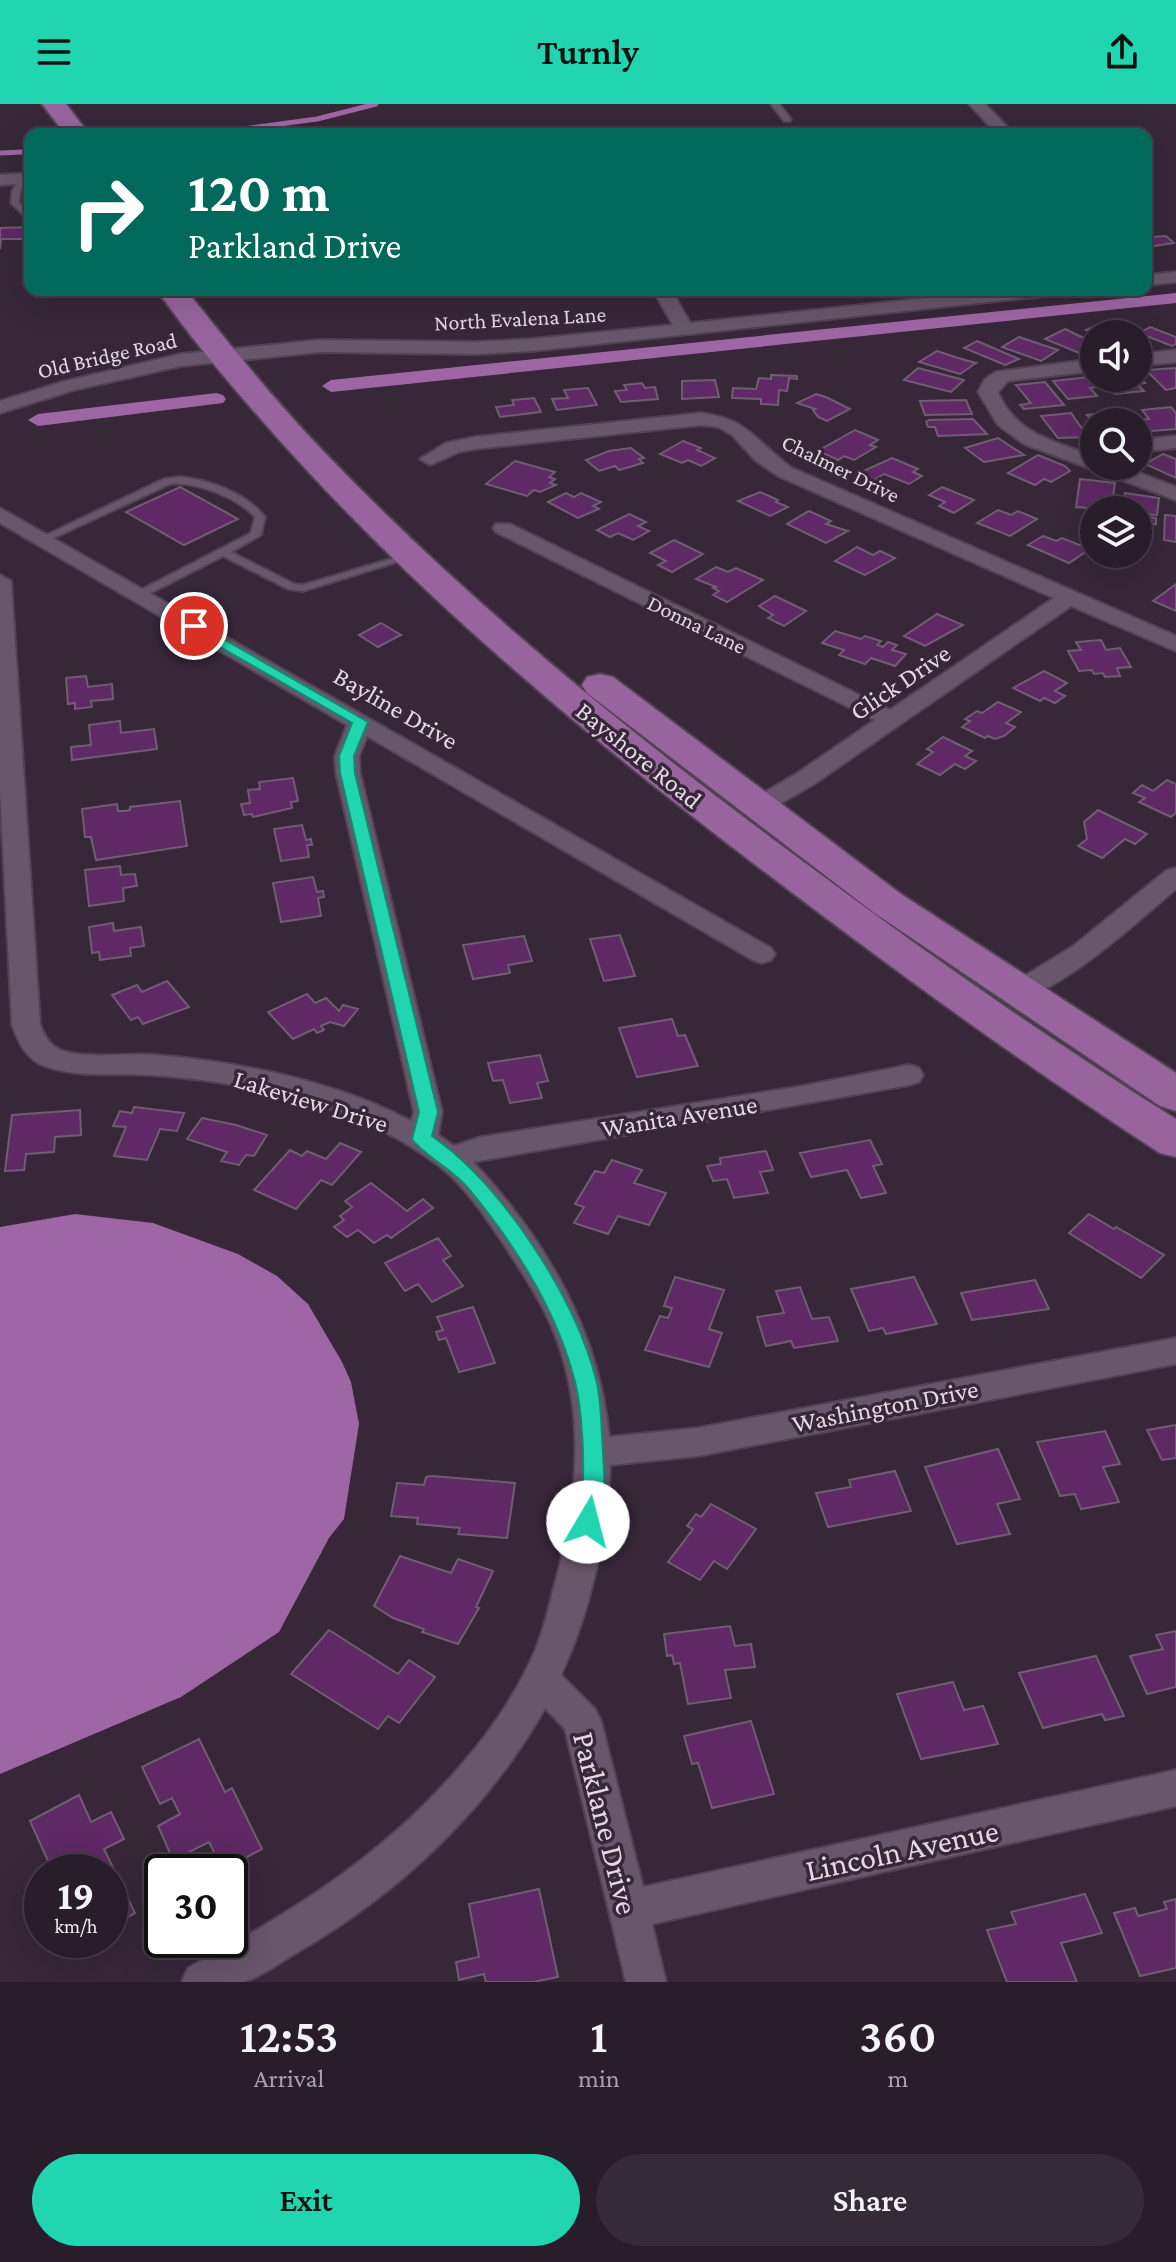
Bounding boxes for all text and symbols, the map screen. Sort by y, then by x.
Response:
icon: menu [32,30,76,74]
icon: share [1100,30,1144,74]
text: Turnly [537,32,639,72]
icon: right [56,160,160,264]
text: 120 m [188,161,330,223]
text: Parkland Drive [188,226,401,266]
street label: North Evalena Lane [433,302,607,335]
map controls [1080,320,1152,568]
button: sound [1080,320,1152,392]
street label: Old Bridge Road [35,327,180,384]
button: search [1080,408,1152,480]
street label: Chalmer Drive [778,429,904,508]
button: layers [1080,496,1152,568]
street label: Donna Lane [644,590,750,659]
pin [160,592,228,660]
icon: arrive [172,604,216,648]
street label: Glick Drive [845,638,956,726]
street label: Bayline Drive [329,661,463,756]
street label: Bayshore Road [570,696,707,815]
street label: Lakeview Drive [230,1064,391,1139]
street label: Wanita Avenue [599,1090,759,1143]
street label: Washington Drive [790,1374,981,1439]
position arrow [546,1480,630,1564]
street label: Parklane Drive [566,1728,646,1918]
street label: Lincoln Avenue [802,1812,1002,1888]
speed limit sign: 30 [144,1854,248,1958]
text: 19 [58,1873,94,1918]
text: km/h [54,1915,98,1937]
text: 12:53 [240,2009,338,2062]
text: 1 [590,2009,607,2062]
text: 360 [859,2009,936,2062]
text: Arrival [254,2064,324,2093]
text: min [578,2064,620,2093]
text: m [887,2064,908,2093]
button: Exit [32,2154,580,2246]
button: Share [596,2154,1144,2246]

